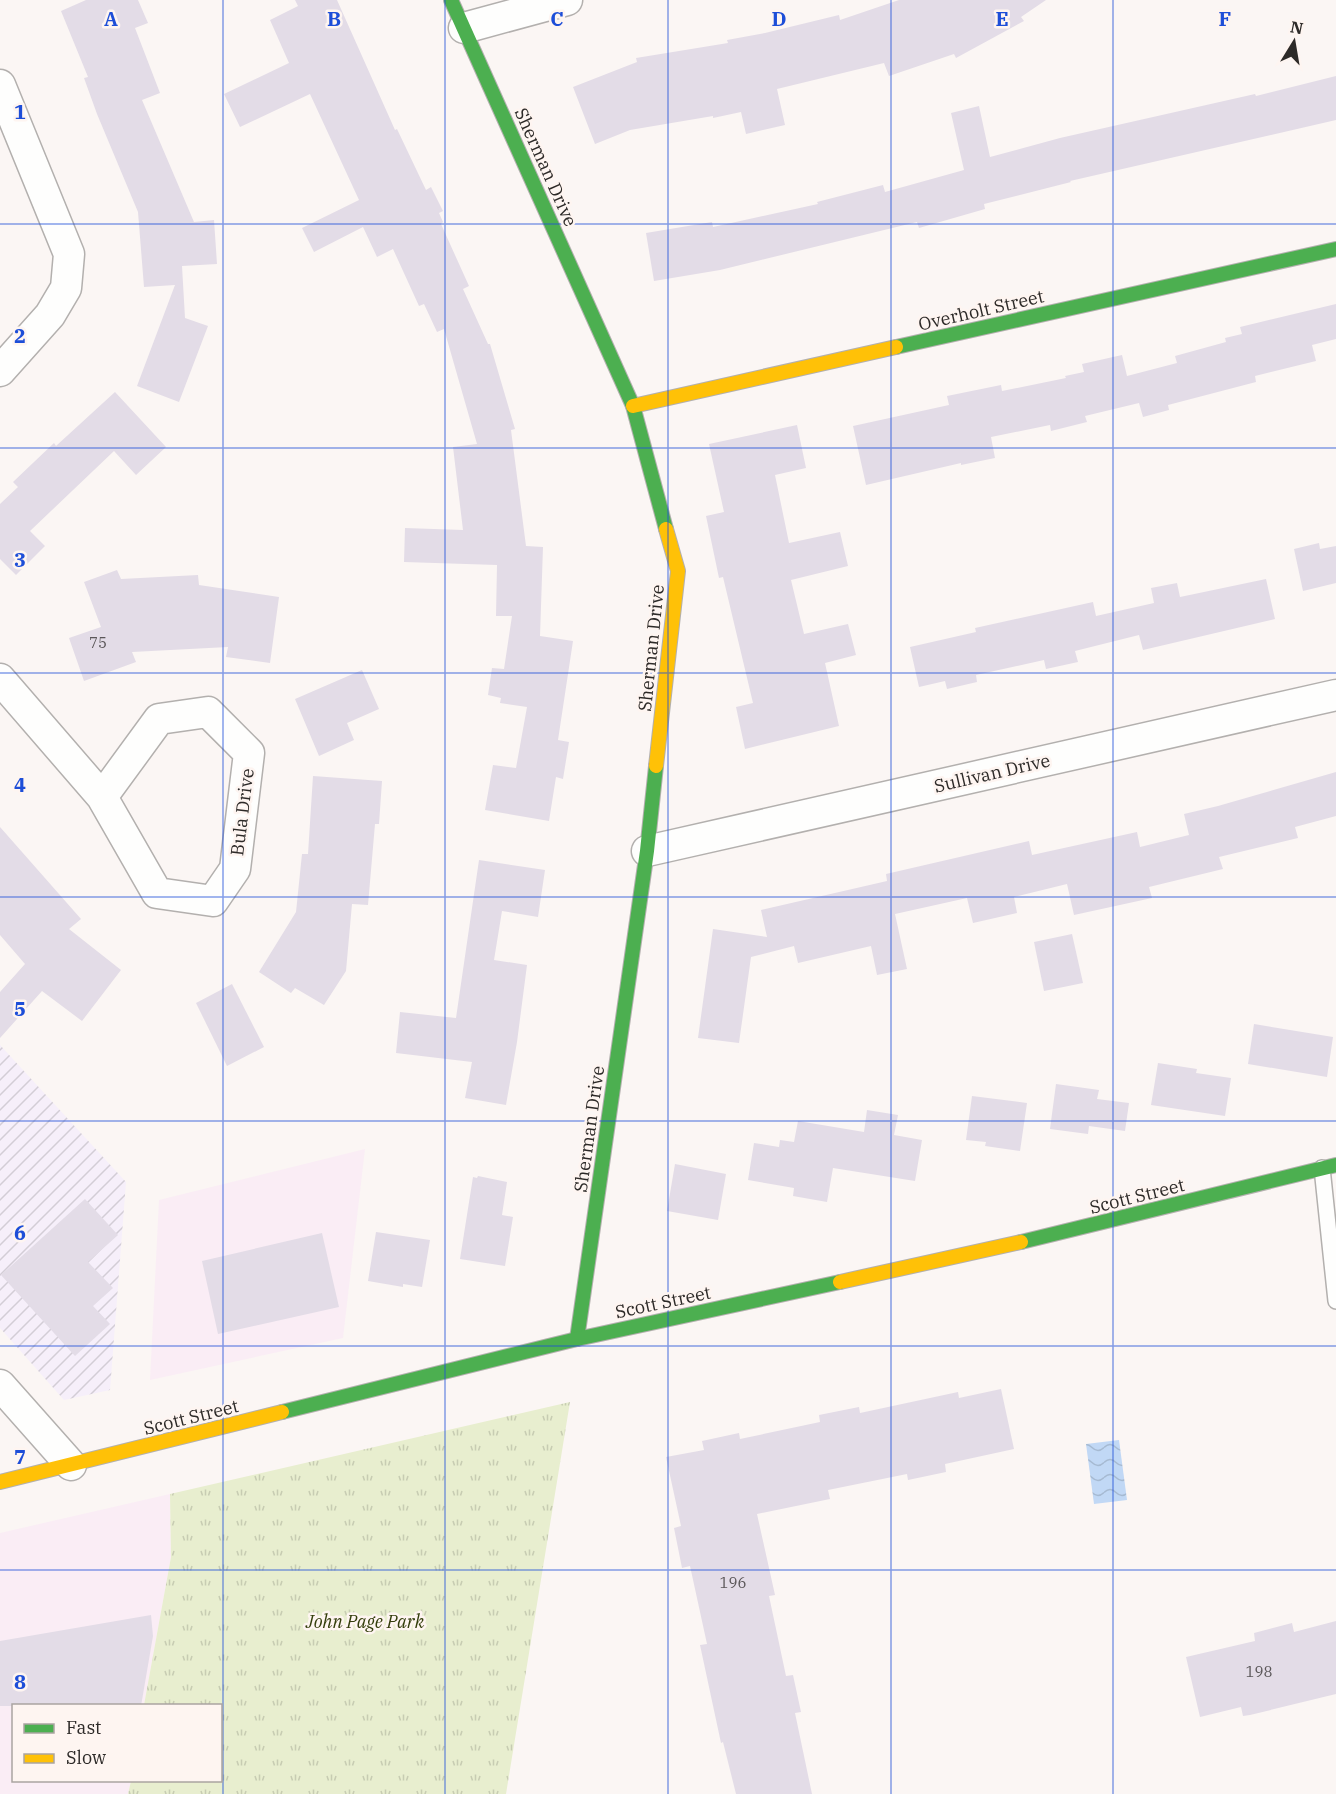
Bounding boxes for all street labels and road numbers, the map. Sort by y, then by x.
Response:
street label: Sherman Drive [510,104,582,230]
street label: Overholt Street [916,284,1046,336]
street label: Sherman Drive [633,583,669,713]
street label: Sullivan Drive [932,748,1052,798]
street label: Bula Drive [225,767,259,857]
street label: Sherman Drive [569,1064,609,1194]
street label: Scott Street [1087,1173,1187,1219]
street label: Scott Street [613,1281,713,1323]
street label: Scott Street [141,1394,241,1440]

